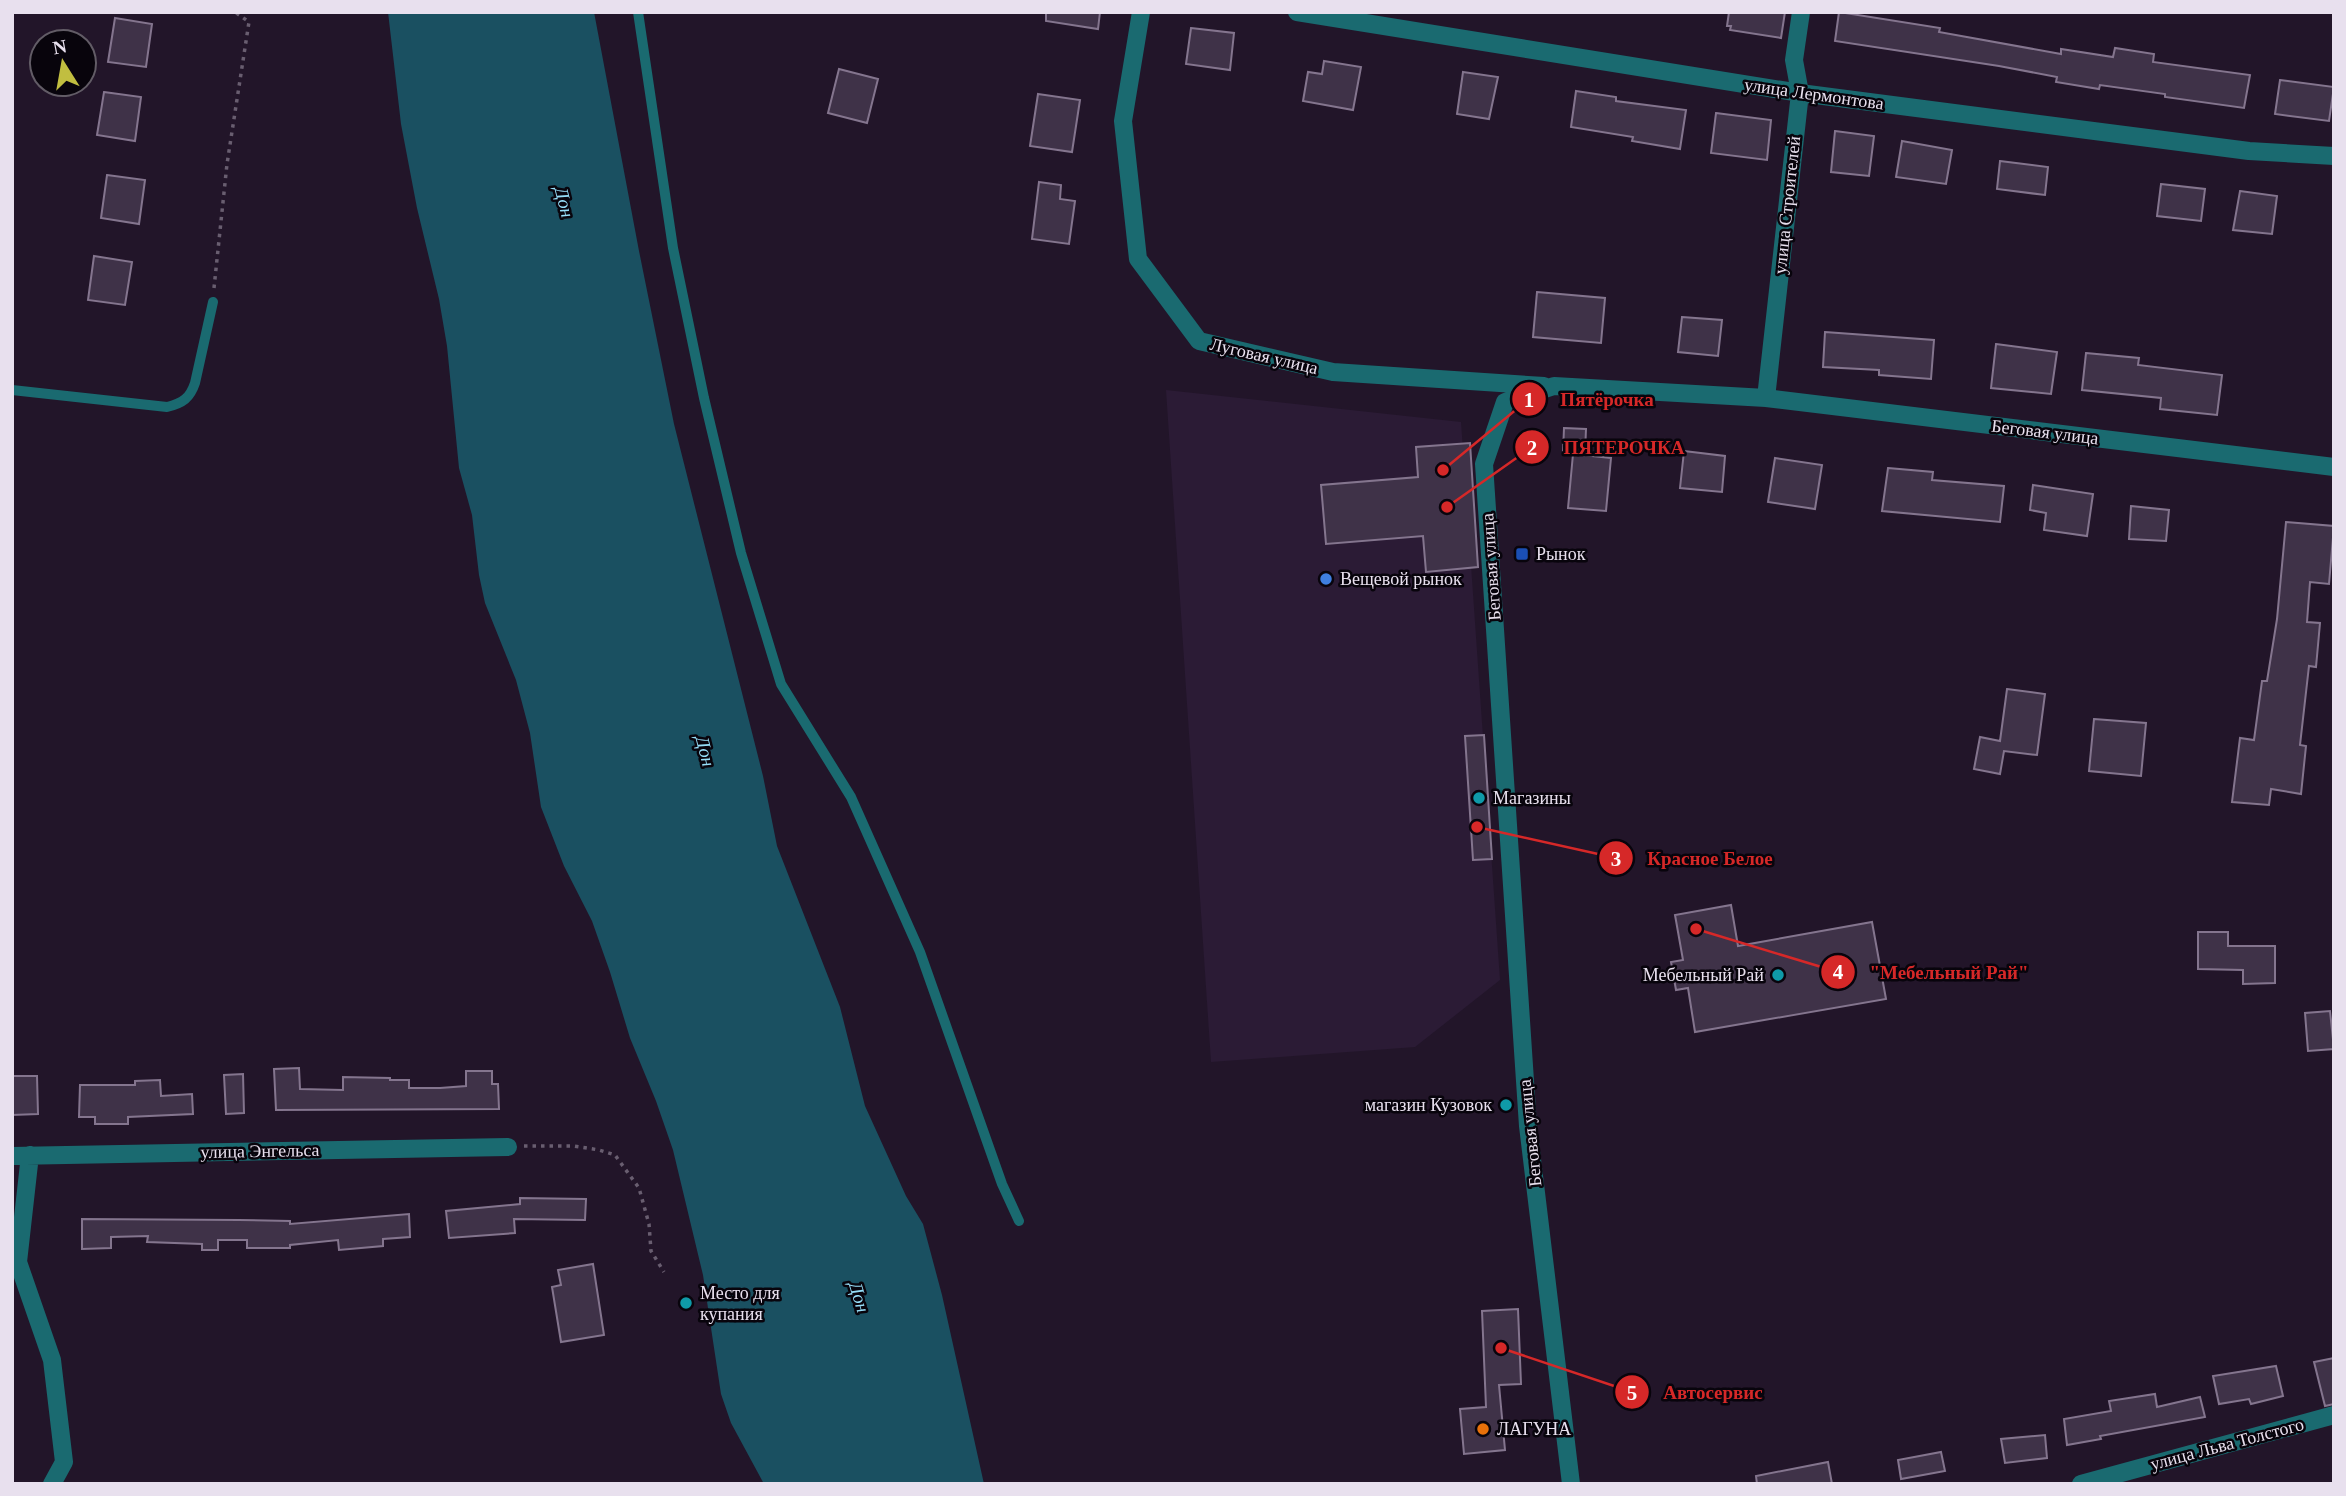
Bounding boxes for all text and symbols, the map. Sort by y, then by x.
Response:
north arrow [28,28,98,98]
text: N [51,35,69,58]
street label: улица Лермонтова [1743,74,1885,114]
street label: улица Строителей [1770,135,1804,275]
water label: Дон [550,183,578,220]
street label: Луговая улица [1208,334,1320,378]
callout: Пятёрочка [1511,379,1668,419]
text: 1 [1524,388,1534,412]
text: Пятёрочка [1560,389,1654,410]
street label: Беговая улица [1990,416,2100,448]
callout: ПЯТЕРОЧКА [1514,427,1699,467]
text: 2 [1527,436,1537,460]
text: ПЯТЕРОЧКА [1563,437,1685,458]
street label: Беговая улица [1477,513,1505,621]
place label: Рынок [1536,544,1586,564]
marker: Рынок [1514,546,1530,562]
place label: Вещевой рынок [1340,569,1462,589]
marker: Вещевой рынок [1318,571,1334,587]
water label: Дон [691,732,719,769]
place label: Магазины [1493,788,1571,808]
marker: Магазины [1471,790,1487,806]
callout: Красное Белое [1598,838,1787,878]
text: 3 [1611,847,1621,871]
text: Красное Белое [1647,848,1773,869]
callout: "Мебельный Рай" [1820,952,2043,992]
text: 4 [1833,960,1844,984]
text: "Мебельный Рай" [1869,962,2029,983]
place label: Мебельный Рай [1643,965,1764,985]
marker: Мебельный Рай [1770,967,1786,983]
street label: Беговая улица [1514,1078,1546,1188]
place label: магазин Кузовок [1365,1095,1492,1115]
marker: магазин Кузовок [1498,1097,1514,1113]
street label: улица Энгельса [200,1140,320,1162]
water label: Дон [844,1277,874,1315]
place label: Место для купания [700,1283,780,1324]
marker: Место для купания [678,1295,694,1311]
callout: Автосервис [1615,1372,1777,1412]
text: 5 [1627,1381,1637,1405]
text: Автосервис [1663,1382,1763,1403]
street label: улица Льва Толстого [2148,1414,2306,1474]
place label: ЛАГУНА [1497,1419,1571,1439]
marker: ЛАГУНА [1475,1421,1491,1437]

